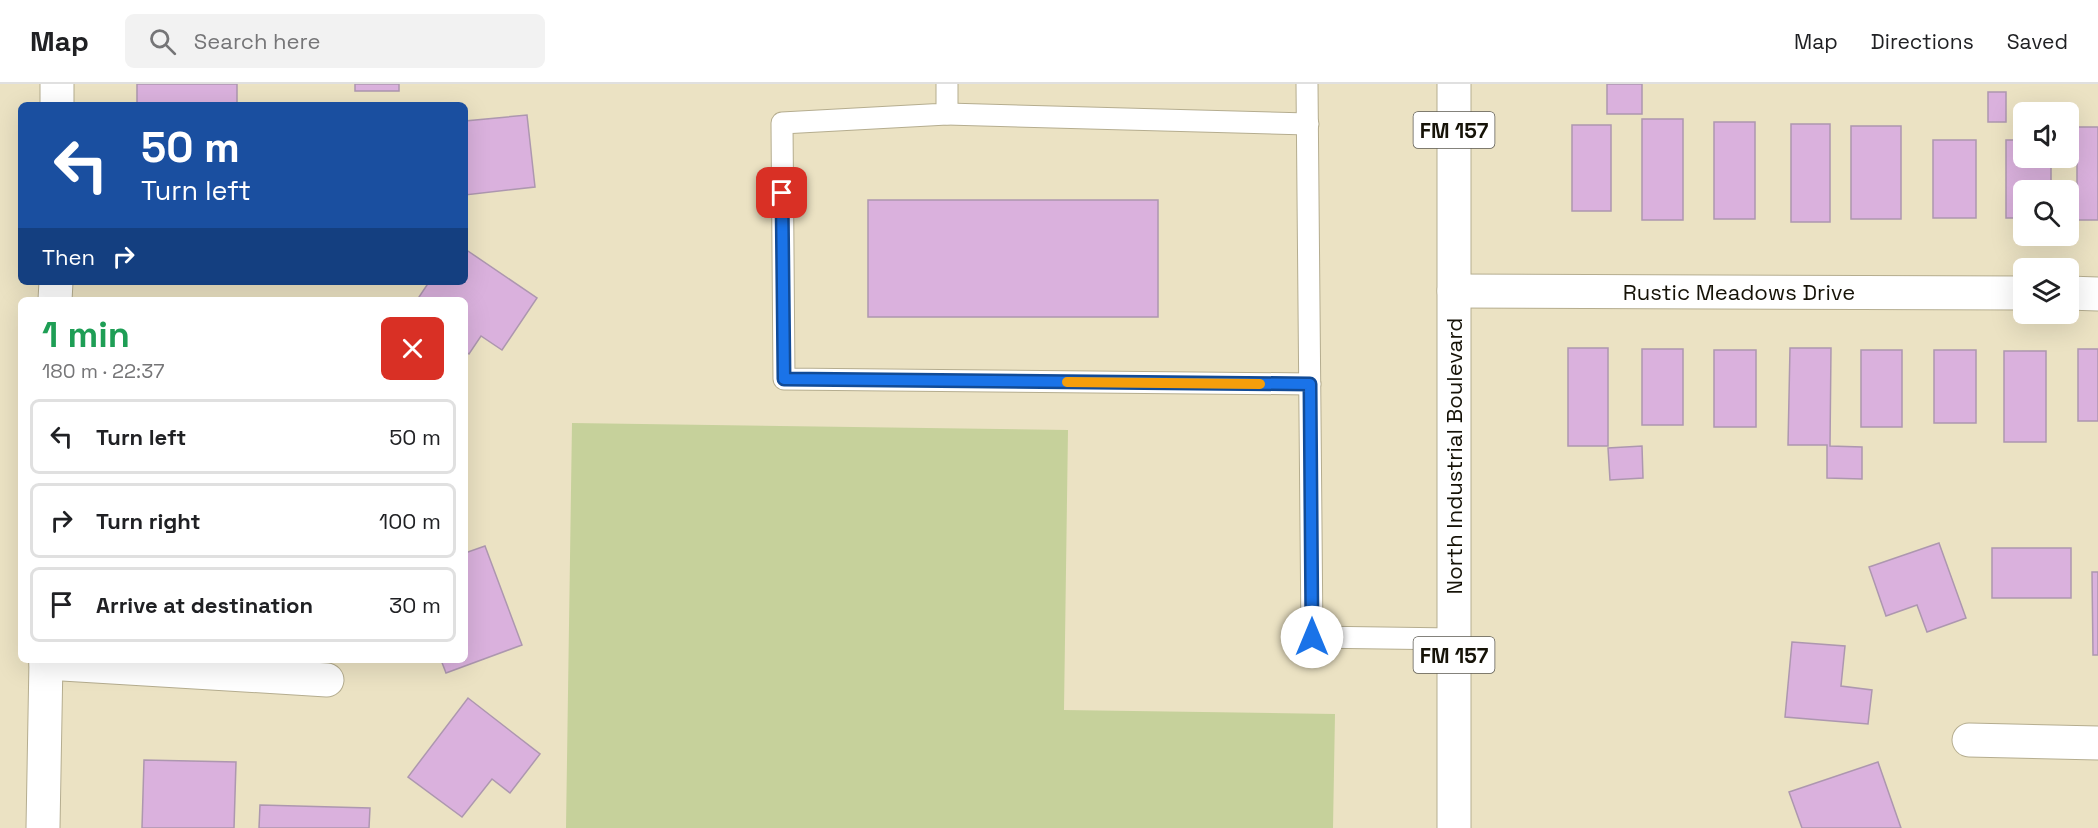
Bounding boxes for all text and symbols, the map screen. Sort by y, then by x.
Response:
search box [125,14,545,68]
text: Map [30,23,89,59]
icon: search [146,25,179,58]
text: Search here [194,27,321,55]
text: Map [1794,28,1838,55]
text: Directions [1871,28,1974,55]
text: Saved [2007,28,2068,55]
map controls [2013,102,2079,324]
button: sound [2013,102,2079,168]
road number: FM 157 [1414,112,1494,148]
text: 50 m [141,121,240,174]
icon: left [42,126,120,204]
pin [756,167,807,218]
text: Turn left [141,173,251,208]
icon: arrive [765,176,798,209]
button: search [2013,180,2079,246]
icon: right [107,240,140,273]
text: Then [42,243,95,271]
button: layers [2013,258,2079,324]
street label: Rustic Meadows Drive [1623,278,1855,306]
text: 1 min [42,312,130,358]
button: close [381,317,444,380]
street label: North Industrial Boulevard [1440,318,1468,594]
text: 180 m · 22:37 [42,358,165,384]
icon: left [45,420,78,453]
text: Turn left [96,423,186,451]
text: 50 m [389,423,441,451]
icon: right [45,504,78,537]
text: Turn right [96,507,201,535]
text: 100 m [379,507,441,535]
icon: arrive [45,588,78,621]
text: Arrive at destination [96,591,313,619]
text: 30 m [389,591,441,619]
position arrow [1280,605,1344,669]
road number: FM 157 [1414,637,1494,673]

